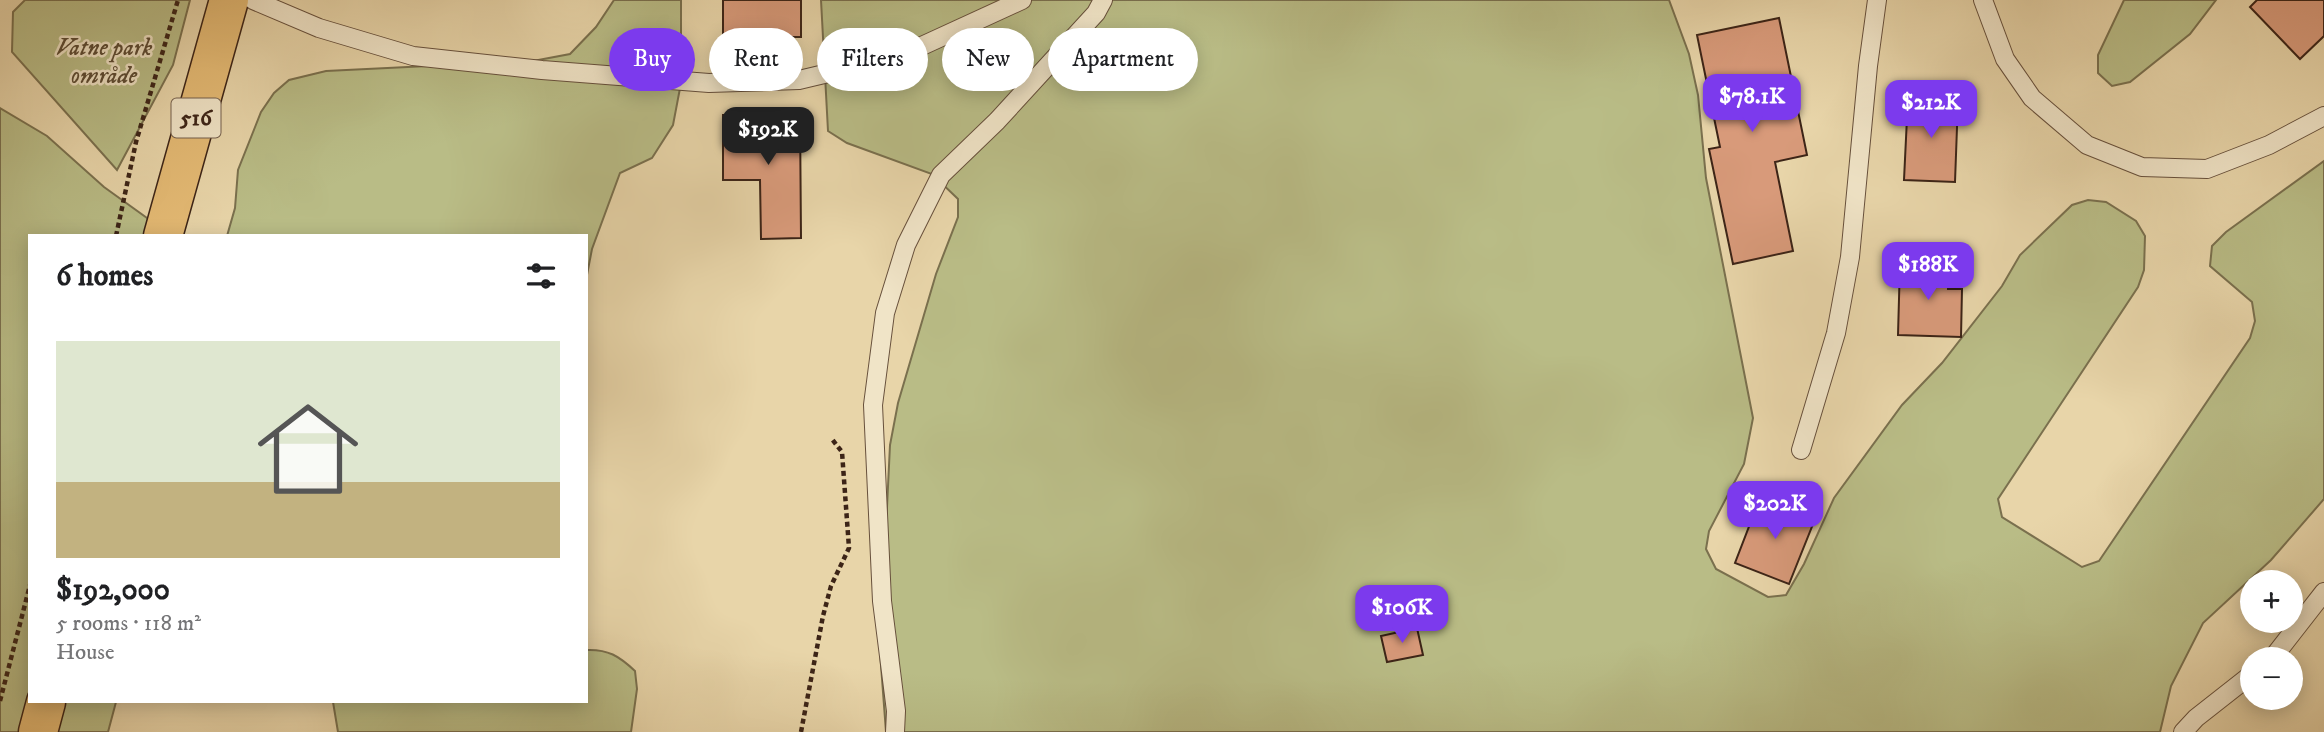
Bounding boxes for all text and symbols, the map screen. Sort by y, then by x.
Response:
chip: Buy [609,28,695,91]
chip: Rent [709,28,803,91]
chip: Filters [817,28,928,91]
chip: New [942,28,1034,91]
chip: Apartment [1048,28,1198,91]
park label: Vatne park område [56,33,152,91]
pin: $78.1K [1695,74,1809,134]
pin: $212K [1882,80,1980,140]
text: $78.1K [1719,82,1785,111]
text: $212K [1901,88,1961,117]
road number: 516 [172,99,220,138]
pin: $192K [719,108,817,167]
text: $192K [738,115,798,144]
pin: $188K [1879,243,1977,302]
text: $188K [1898,250,1958,279]
icon: filters [522,257,560,295]
text: 6 homes [56,258,153,295]
icon: home [245,386,371,512]
pin: $202K [1726,482,1824,541]
text: $202K [1743,489,1807,518]
map controls [2240,570,2303,710]
button: + [2240,570,2303,633]
text: $192,000 [56,572,170,609]
pin: $106K [1353,586,1451,645]
text: $106K [1371,593,1433,622]
text: 5 rooms · 118 m² [56,609,201,638]
text: House [56,638,114,667]
button: − [2240,647,2303,710]

